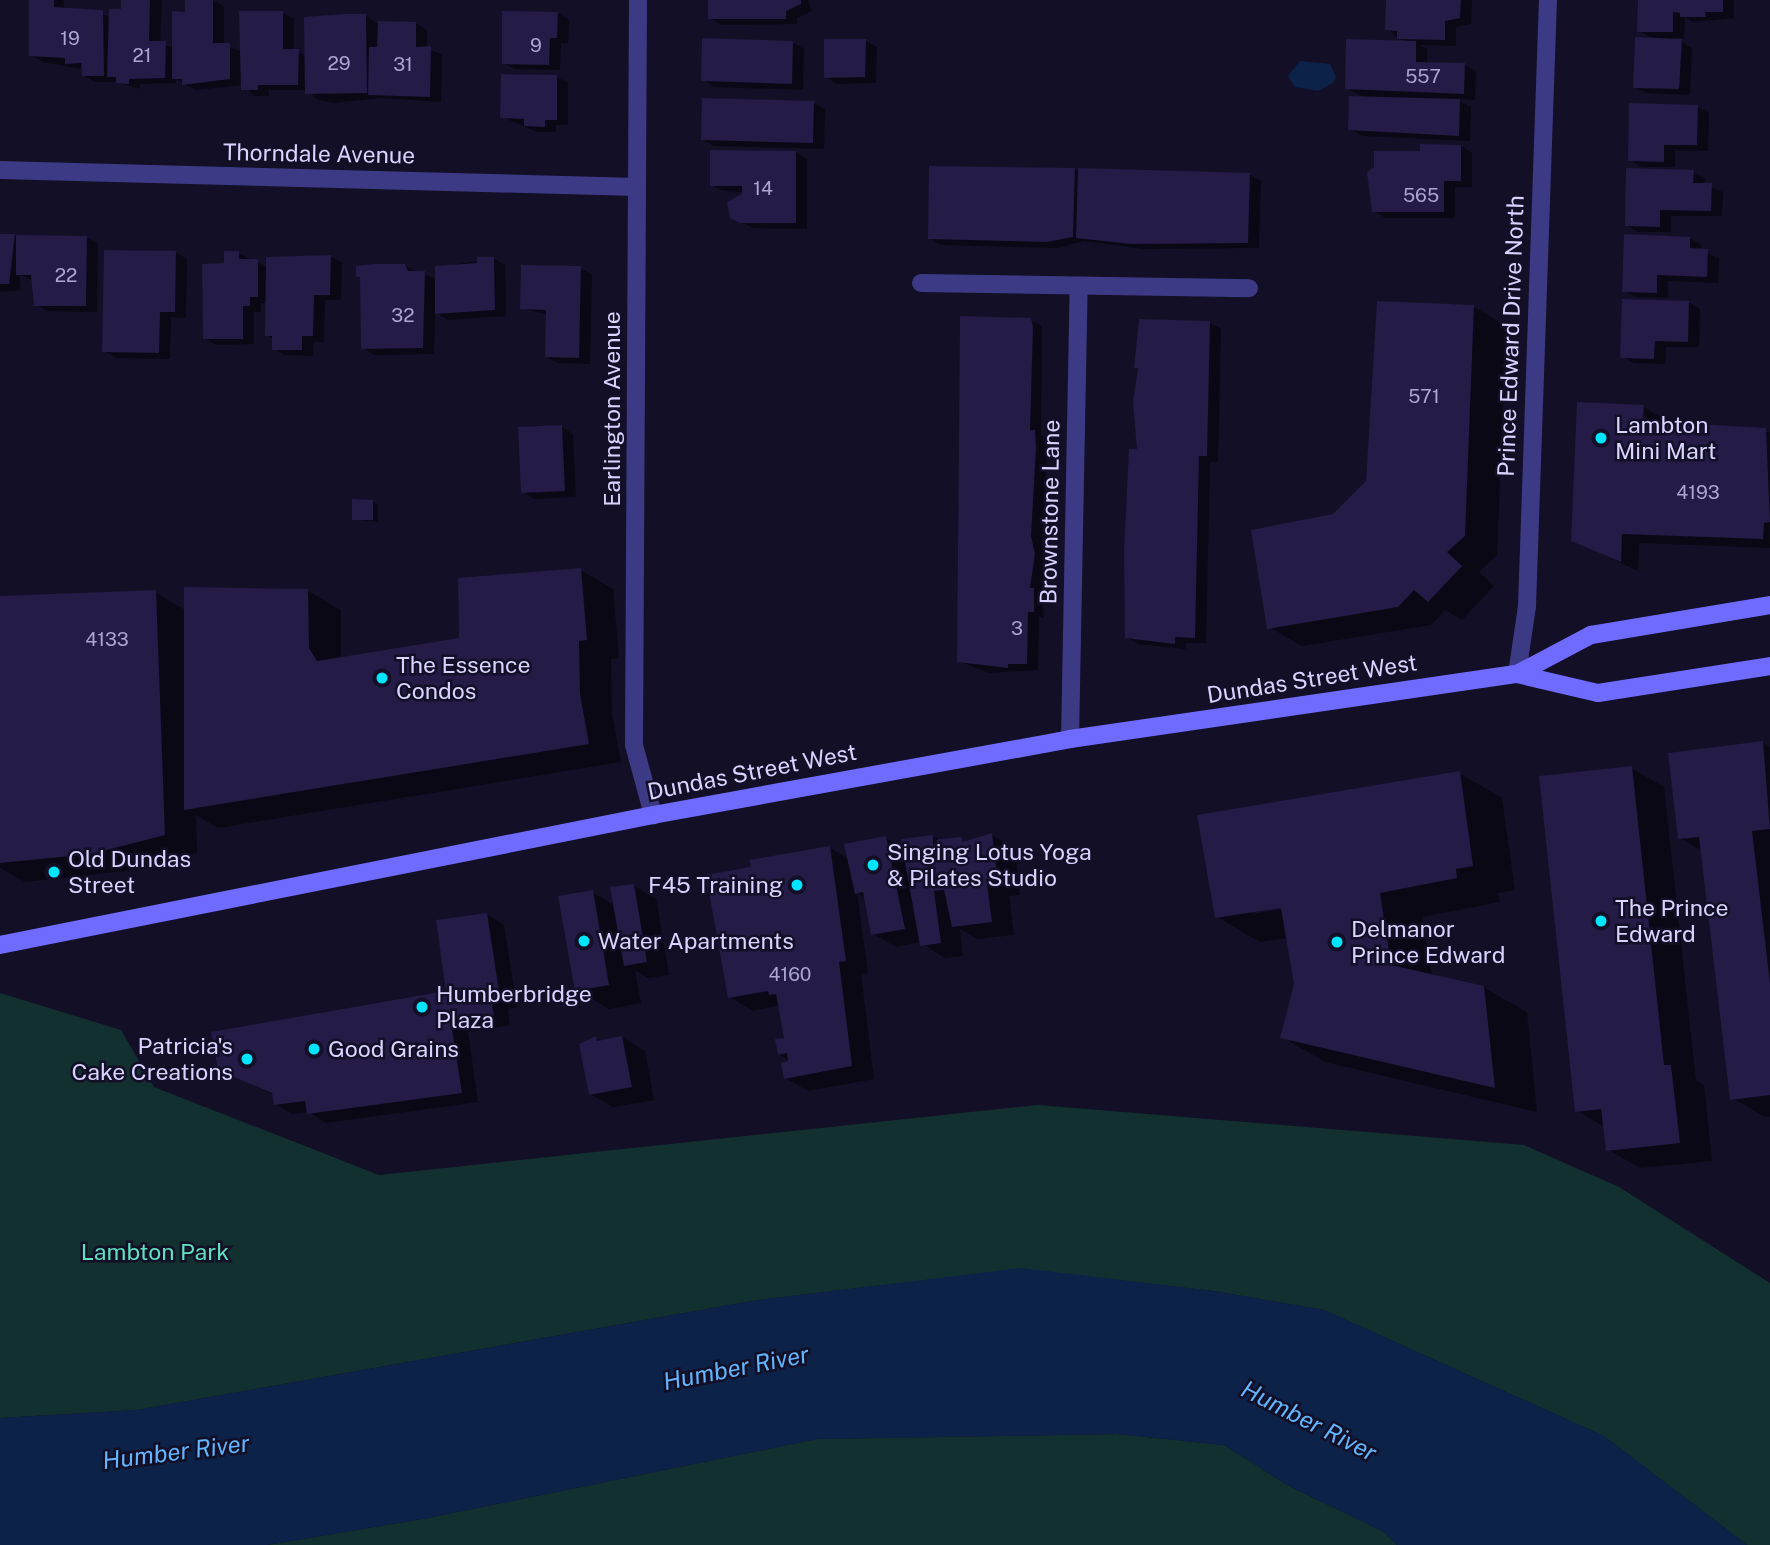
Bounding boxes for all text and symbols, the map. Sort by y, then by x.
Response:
house number: 19 [60,28,80,50]
house number: 9 [530,35,542,57]
house number: 21 [132,45,152,67]
house number: 29 [327,53,351,75]
house number: 31 [393,54,413,76]
house number: 557 [1405,66,1441,88]
street label: Thorndale Avenue [222,139,416,169]
house number: 14 [753,178,773,200]
house number: 565 [1403,185,1439,207]
street label: Prince Edward Drive North [1492,195,1530,477]
house number: 22 [55,265,77,287]
house number: 32 [391,305,415,327]
street label: Earlington Avenue [598,311,626,507]
house number: 571 [1408,386,1440,408]
place label: Lambton Mini Mart [1615,411,1716,465]
street label: Brownstone Lane [1035,419,1065,605]
marker: Lambton Mini Mart [1593,430,1609,446]
house number: 4193 [1676,482,1720,504]
house number: 3 [1011,618,1023,640]
house number: 4133 [85,629,129,651]
street label: Dundas Street West [1205,649,1419,709]
place label: The Essence Condos [396,651,531,705]
marker: The Essence Condos [374,670,390,686]
street label: Dundas Street West [645,738,859,806]
place label: Singing Lotus Yoga & Pilates Studio [887,838,1092,892]
place label: Old Dundas Street [68,845,191,899]
marker: Singing Lotus Yoga & Pilates Studio [865,857,881,873]
marker: Old Dundas Street [46,864,62,880]
place label: F45 Training [648,871,783,899]
marker: F45 Training [789,877,805,893]
place label: The Prince Edward [1615,894,1729,948]
marker: The Prince Edward [1593,913,1609,929]
place label: Delmanor Prince Edward [1351,915,1506,969]
place label: Water Apartments [598,927,794,955]
marker: Water Apartments [576,933,592,949]
marker: Delmanor Prince Edward [1329,934,1345,950]
house number: 4160 [768,964,812,986]
place label: Humberbridge Plaza [436,980,592,1034]
marker: Humberbridge Plaza [414,999,430,1015]
place label: Patricia's Cake Creations [71,1032,233,1086]
place label: Good Grains [328,1035,459,1063]
marker: Good Grains [306,1041,322,1057]
marker: Patricia's Cake Creations [239,1051,255,1067]
park label: Lambton Park [81,1238,229,1266]
water label: Humber River [661,1340,811,1396]
water label: Humber River [1237,1375,1381,1467]
water label: Humber River [101,1429,251,1475]

